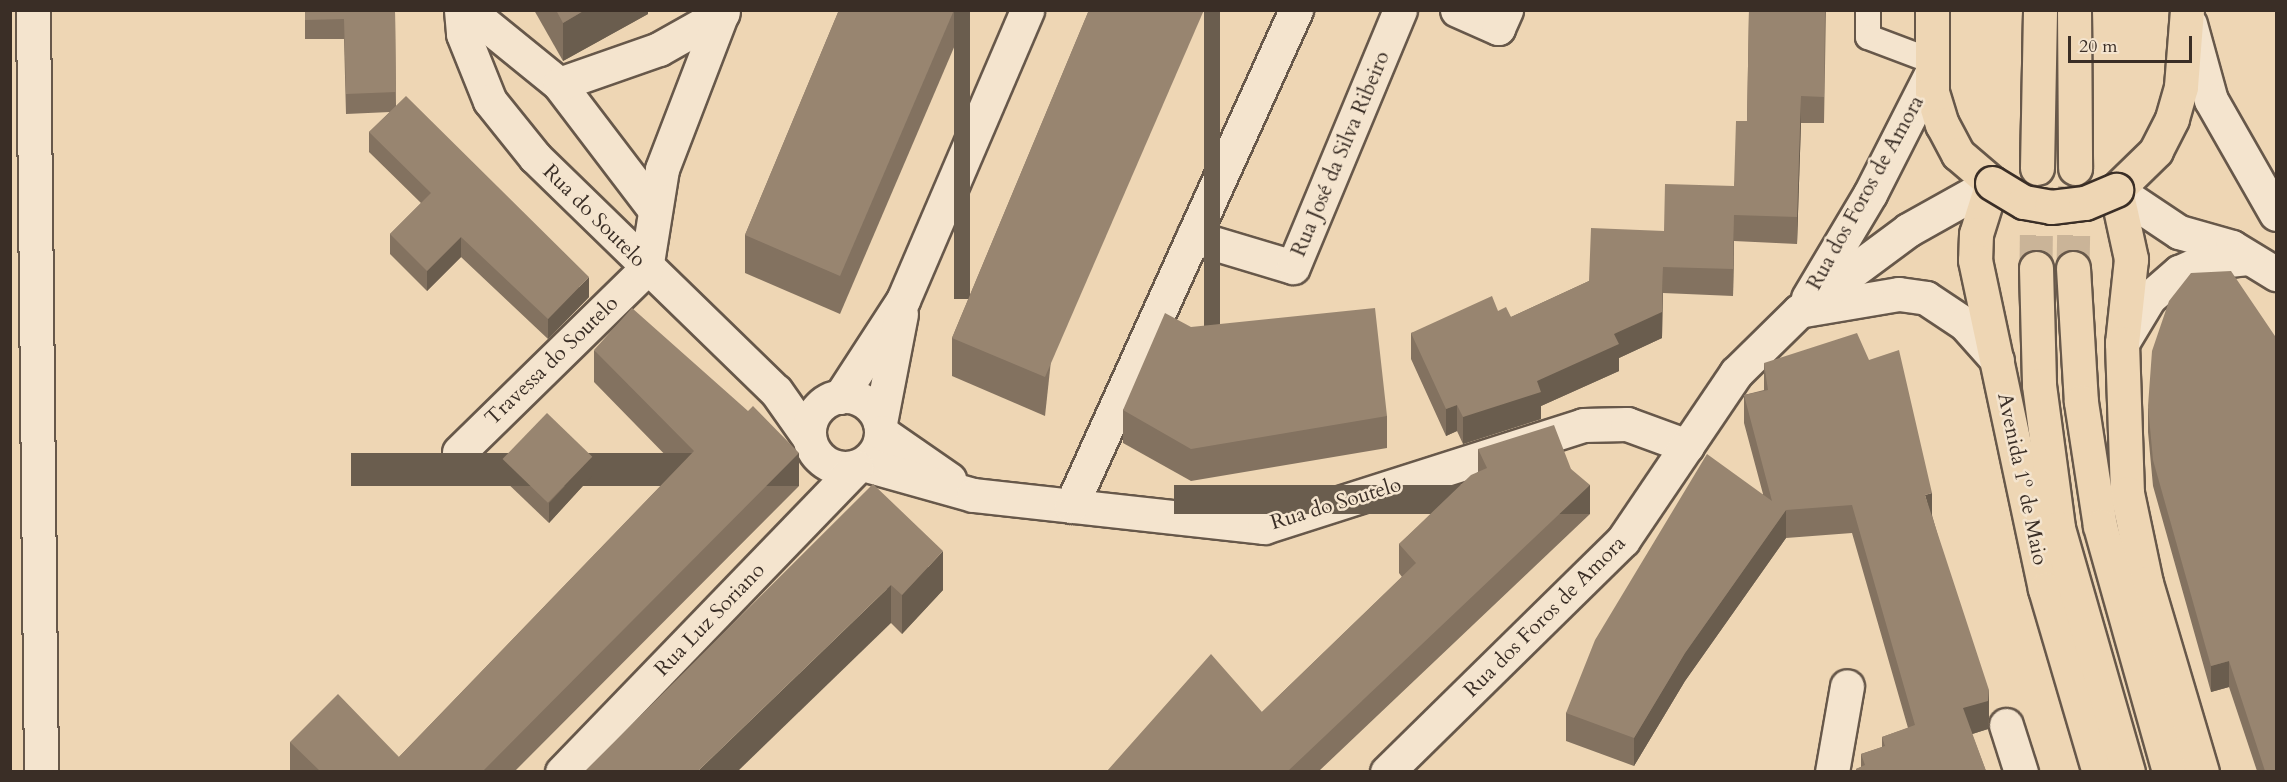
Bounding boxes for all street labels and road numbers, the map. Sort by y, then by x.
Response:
street label: Rua José da Silva Ribeiro [1286,48,1396,260]
street label: Rua dos Foros de Amora [1802,92,1930,294]
street label: Rua do Soutelo [537,159,651,273]
street label: Travessa do Soutelo [480,291,624,431]
street label: Avenida 1º de Maio [1991,391,2053,567]
street label: Rua do Soutelo [1268,472,1404,536]
street label: Rua dos Foros de Amora [1459,531,1631,703]
street label: Rua Luz Soriano [650,558,770,682]

